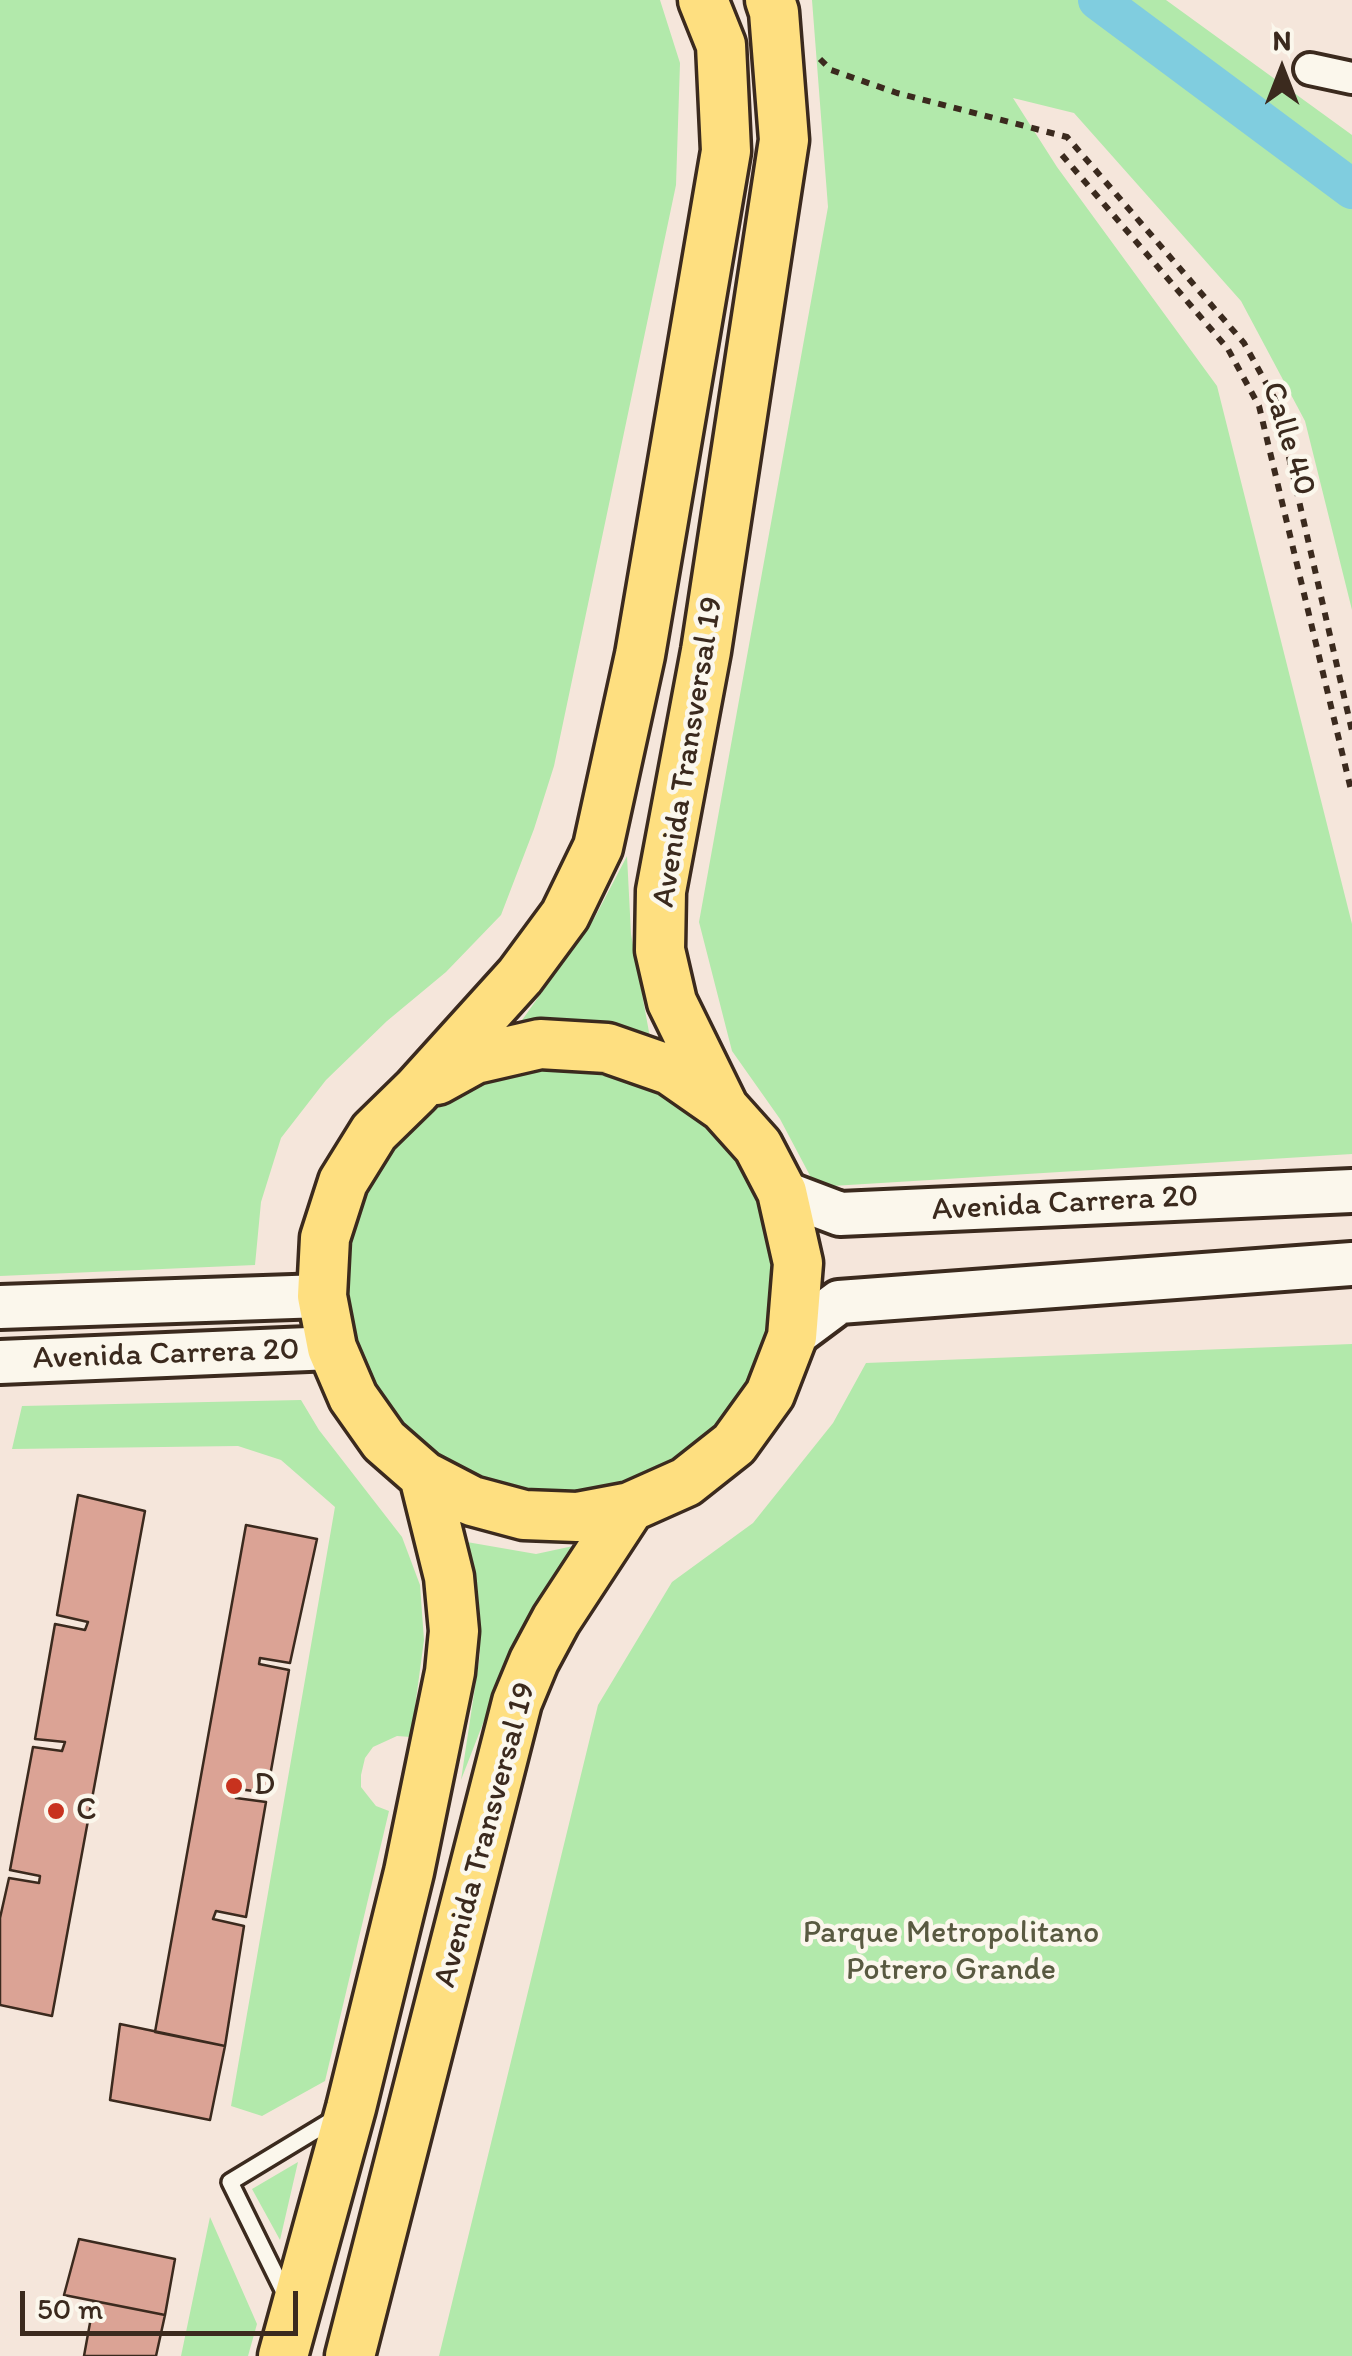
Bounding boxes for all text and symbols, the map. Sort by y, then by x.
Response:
north arrow [1232,20,1332,120]
text: N [1273,23,1291,57]
street label: Calle 40 [1253,378,1323,500]
street label: Avenida Transversal 19 [645,594,733,910]
street label: Avenida Carrera 20 [931,1178,1199,1230]
street label: Avenida Carrera 20 [32,1331,300,1379]
street label: Avenida Transversal 19 [427,1678,545,1992]
place label: D [254,1767,275,1805]
marker: D [223,1775,245,1797]
place label: C [76,1792,97,1830]
marker: C [45,1800,67,1822]
park label: Parque Metropolitano Potrero Grande [803,1915,1099,1990]
scale bar [25,2271,302,2333]
text: 50 m [37,2290,103,2327]

